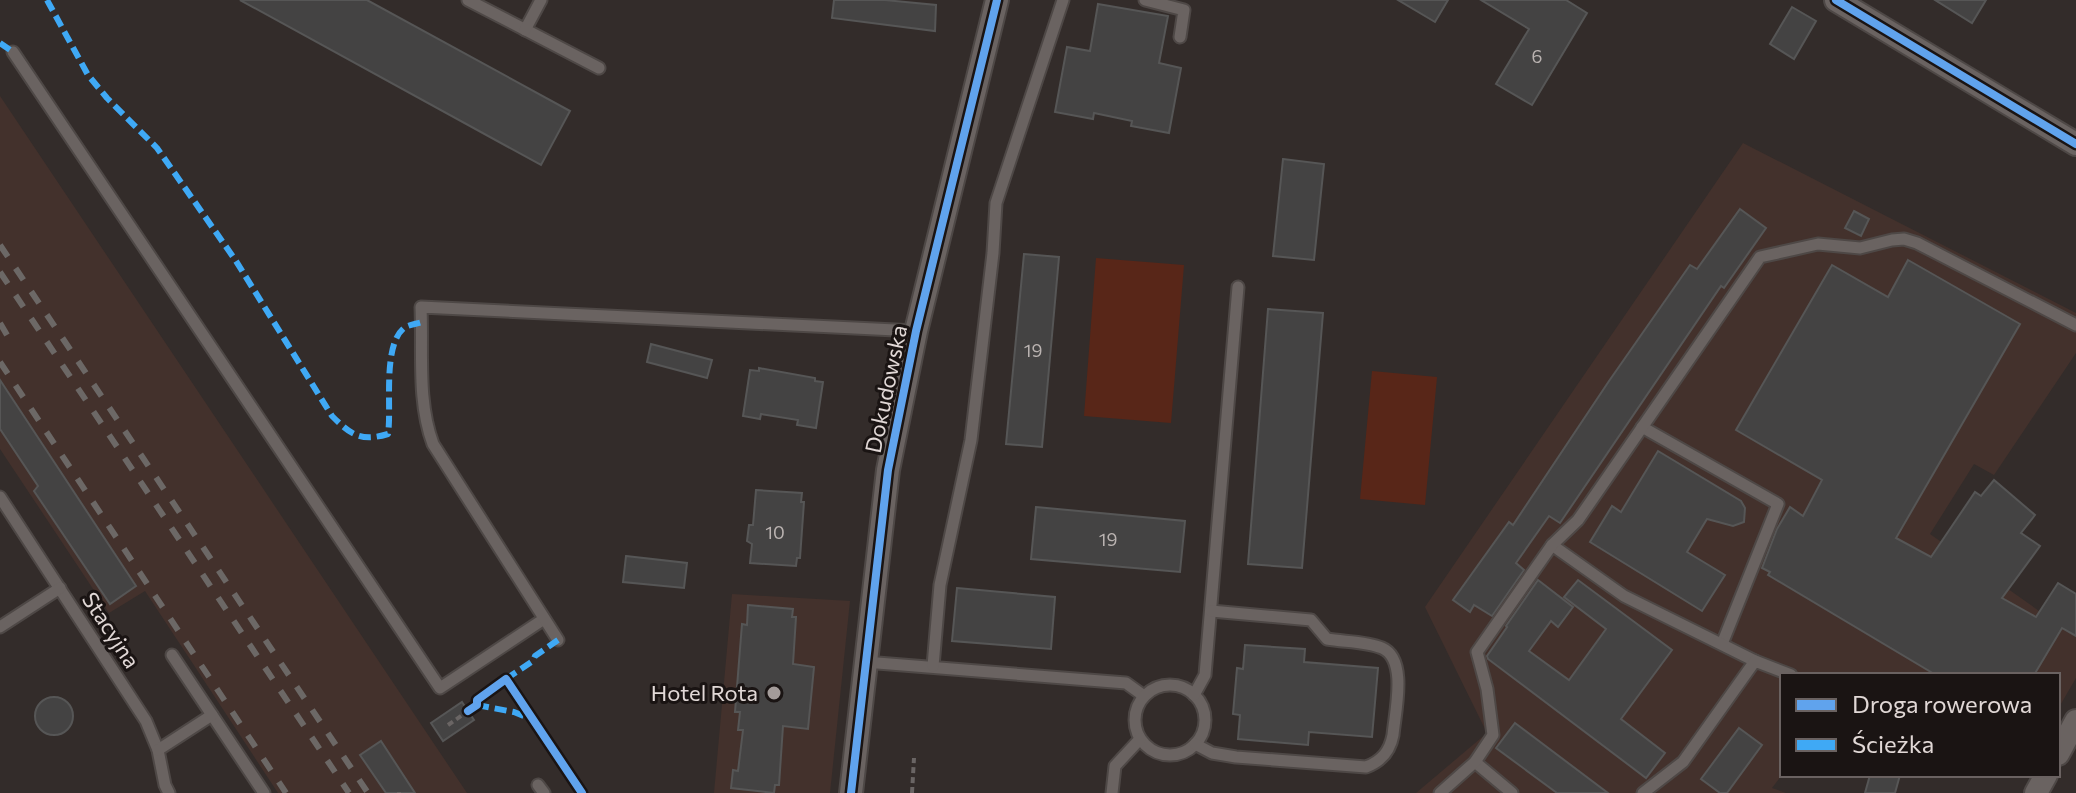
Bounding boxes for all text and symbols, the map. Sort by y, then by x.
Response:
house number: 6 [1532,45,1542,67]
street label: Dokudowska [859,323,912,455]
house number: 19 [1024,339,1042,361]
house number: 10 [765,521,785,543]
house number: 19 [1099,528,1117,550]
street label: Stacyjna [77,587,146,673]
legend [1780,673,2060,777]
place label: Hotel Rota [651,679,758,706]
marker: Hotel Rota [765,684,783,702]
text: Droga rowerowa [1852,689,2032,718]
text: Ścieżka [1852,729,1934,758]

